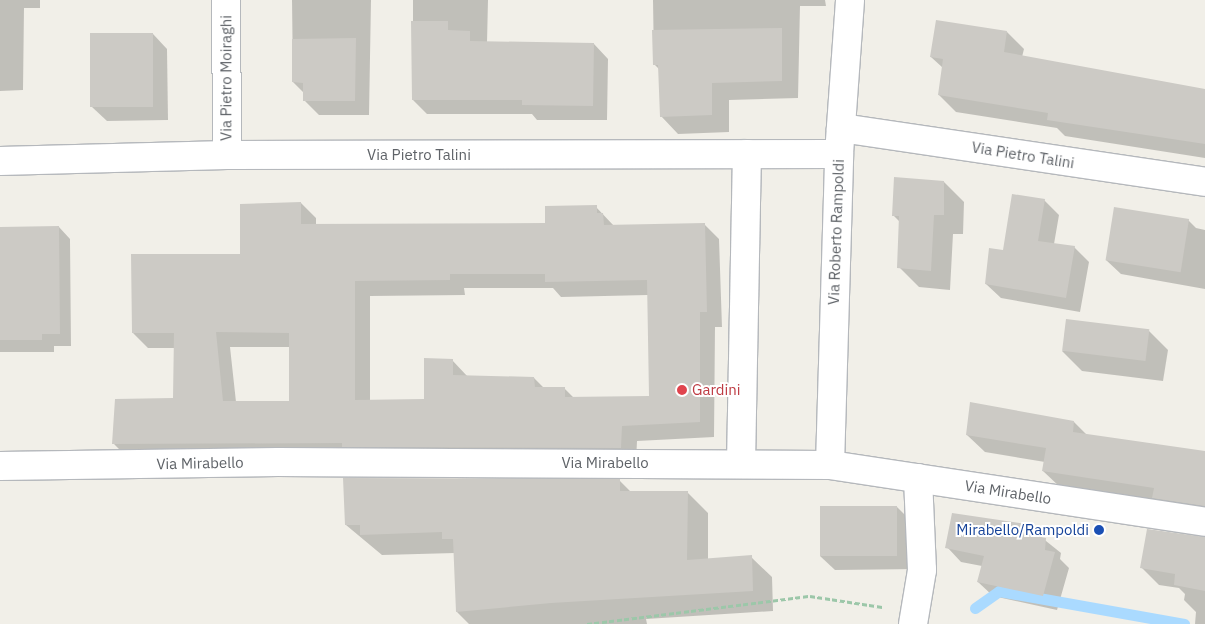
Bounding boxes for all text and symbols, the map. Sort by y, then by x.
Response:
street label: Via Pietro Moiraghi [217,15,235,141]
street label: Via Pietro Talini [970,138,1076,172]
street label: Via Pietro Talini [367,146,471,164]
street label: Via Roberto Rampoldi [824,159,848,305]
place label: Gardini [692,381,741,399]
marker: Gardini [676,384,688,396]
street label: Via Mirabello [156,453,244,473]
street label: Via Mirabello [561,454,649,472]
street label: Via Mirabello [964,476,1052,508]
place label: Mirabello/Rampoldi [956,521,1089,539]
marker: Mirabello/Rampoldi [1093,524,1105,536]

